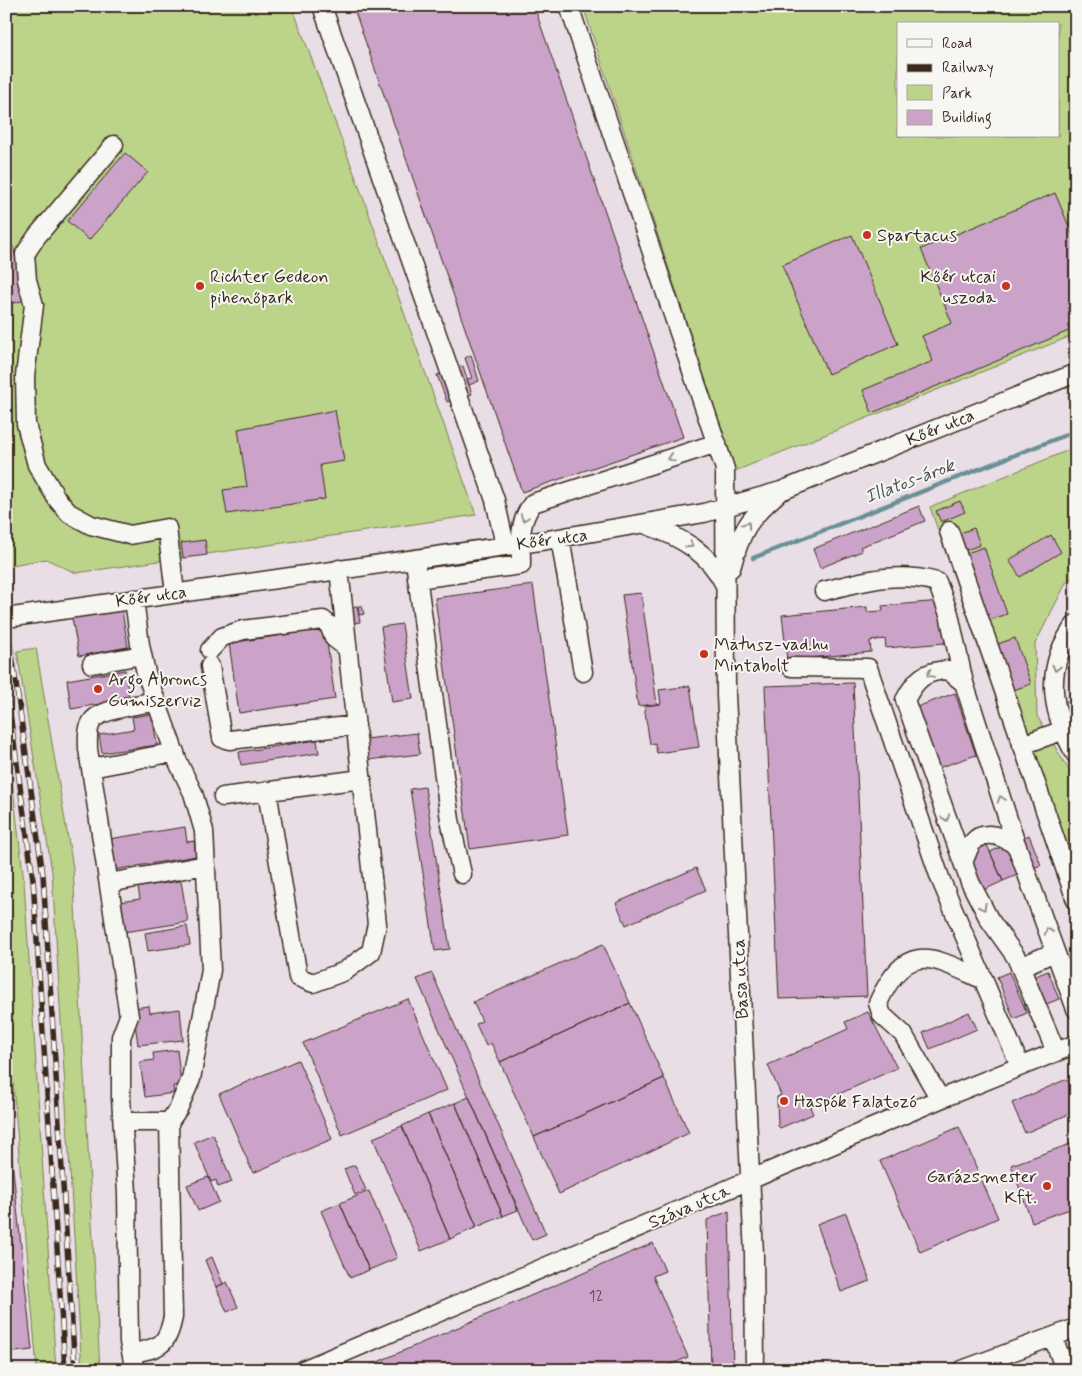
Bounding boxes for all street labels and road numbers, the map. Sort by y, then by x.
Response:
street label: Kőér utca [903,403,978,452]
street label: Kőér utca [515,523,589,557]
street label: Kőér utca [114,580,188,614]
street label: Basa utca [727,938,755,1020]
street label: Száva utca [645,1179,734,1235]

